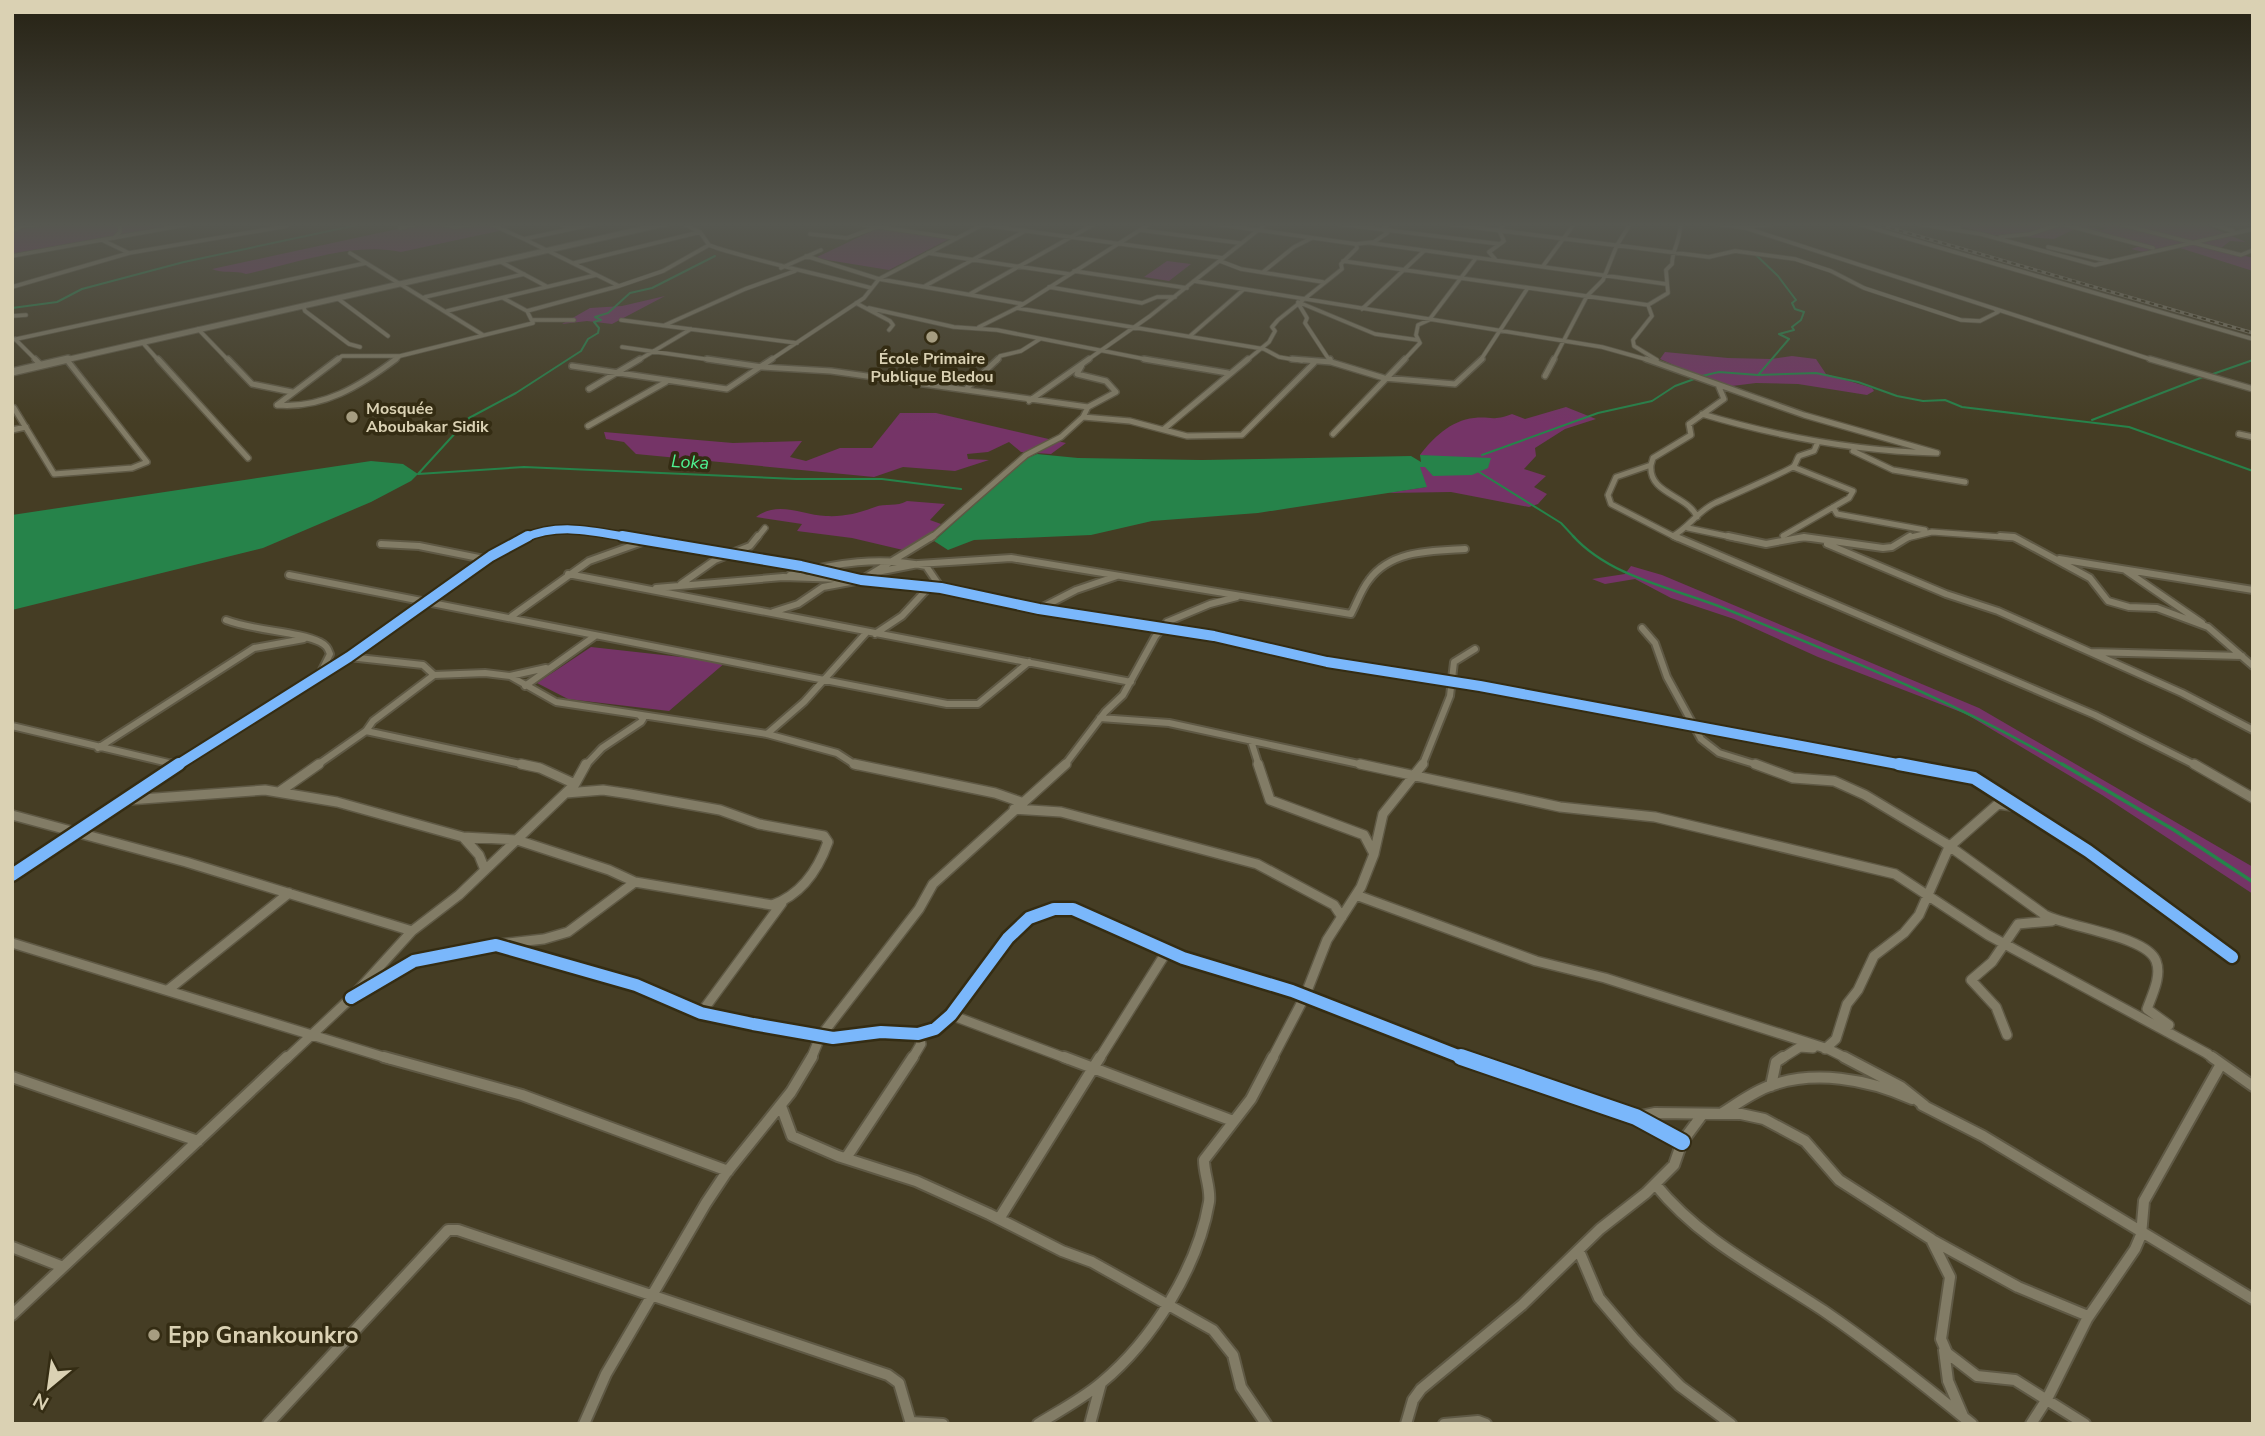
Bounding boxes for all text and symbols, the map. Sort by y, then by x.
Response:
marker: École Primaire Publique Bledou [924,329,940,345]
place label: École Primaire Publique Bledou [871,348,994,388]
place label: Mosquée Aboubakar Sidik [366,398,489,438]
marker: Mosquée Aboubakar Sidik [344,409,360,425]
water label: Loka [670,449,710,475]
place label: Epp Gnankounkro [168,1320,359,1351]
marker: Epp Gnankounkro [146,1327,162,1343]
north arrow [14,1352,84,1422]
text: N [29,1386,54,1416]

